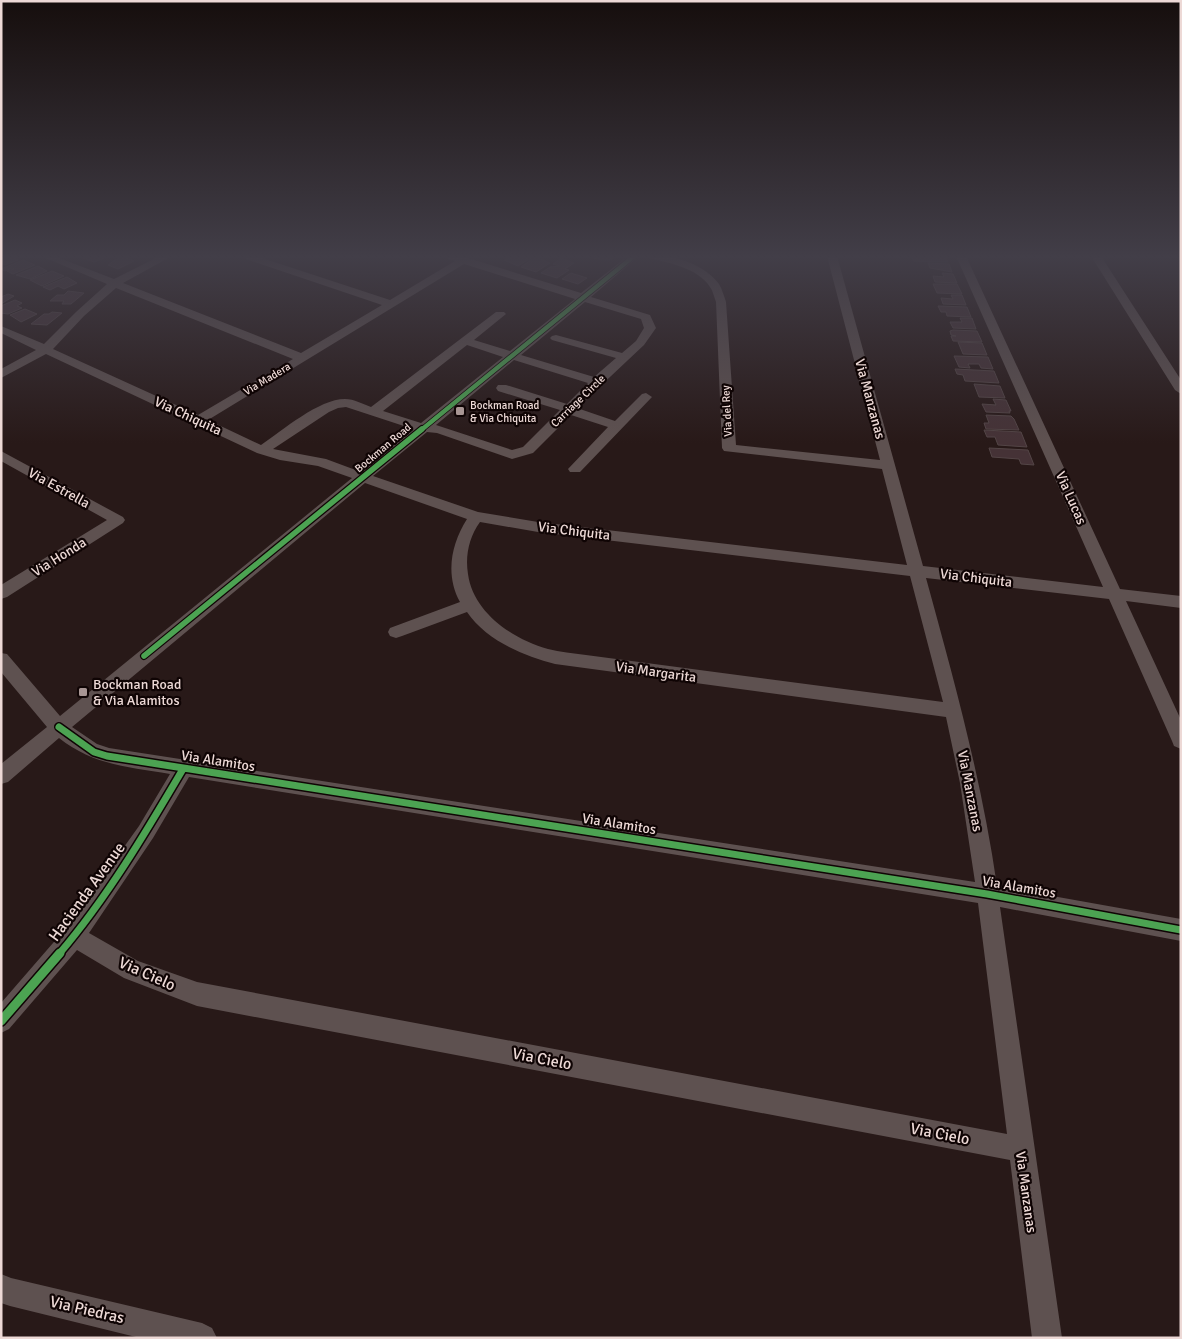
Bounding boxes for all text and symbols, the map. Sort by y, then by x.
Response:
street label: Via Manzanas [851,357,889,441]
street label: Via Madera [241,360,293,398]
street label: Carriage Circle [548,372,608,430]
street label: Via del Rey [719,384,735,437]
street label: Via Chiquita [151,393,225,439]
place label: Bockman Road & Via Chiquita [470,399,540,425]
marker: Bockman Road & Via Chiquita [454,405,466,417]
street label: Bockman Road [352,421,414,475]
street label: Via Estrella [25,464,93,512]
street label: Via Lucas [1052,469,1090,527]
street label: Via Chiquita [537,518,611,544]
street label: Via Honda [29,534,89,580]
street label: Via Chiquita [939,565,1013,591]
street label: Via Margarita [615,658,697,686]
place label: Bockman Road & Via Alamitos [93,676,181,709]
marker: Bockman Road & Via Alamitos [77,686,89,698]
street label: Via Alamitos [180,747,256,775]
street label: Via Manzanas [954,749,986,833]
street label: Via Alamitos [581,810,657,838]
street label: Hacienda Avenue [44,838,130,946]
street label: Via Alamitos [981,872,1057,902]
street label: Via Cielo [116,953,178,995]
street label: Via Cielo [511,1043,573,1075]
street label: Via Cielo [909,1118,971,1150]
street label: Via Manzanas [1012,1150,1040,1234]
street label: Via Piedras [48,1292,126,1328]

